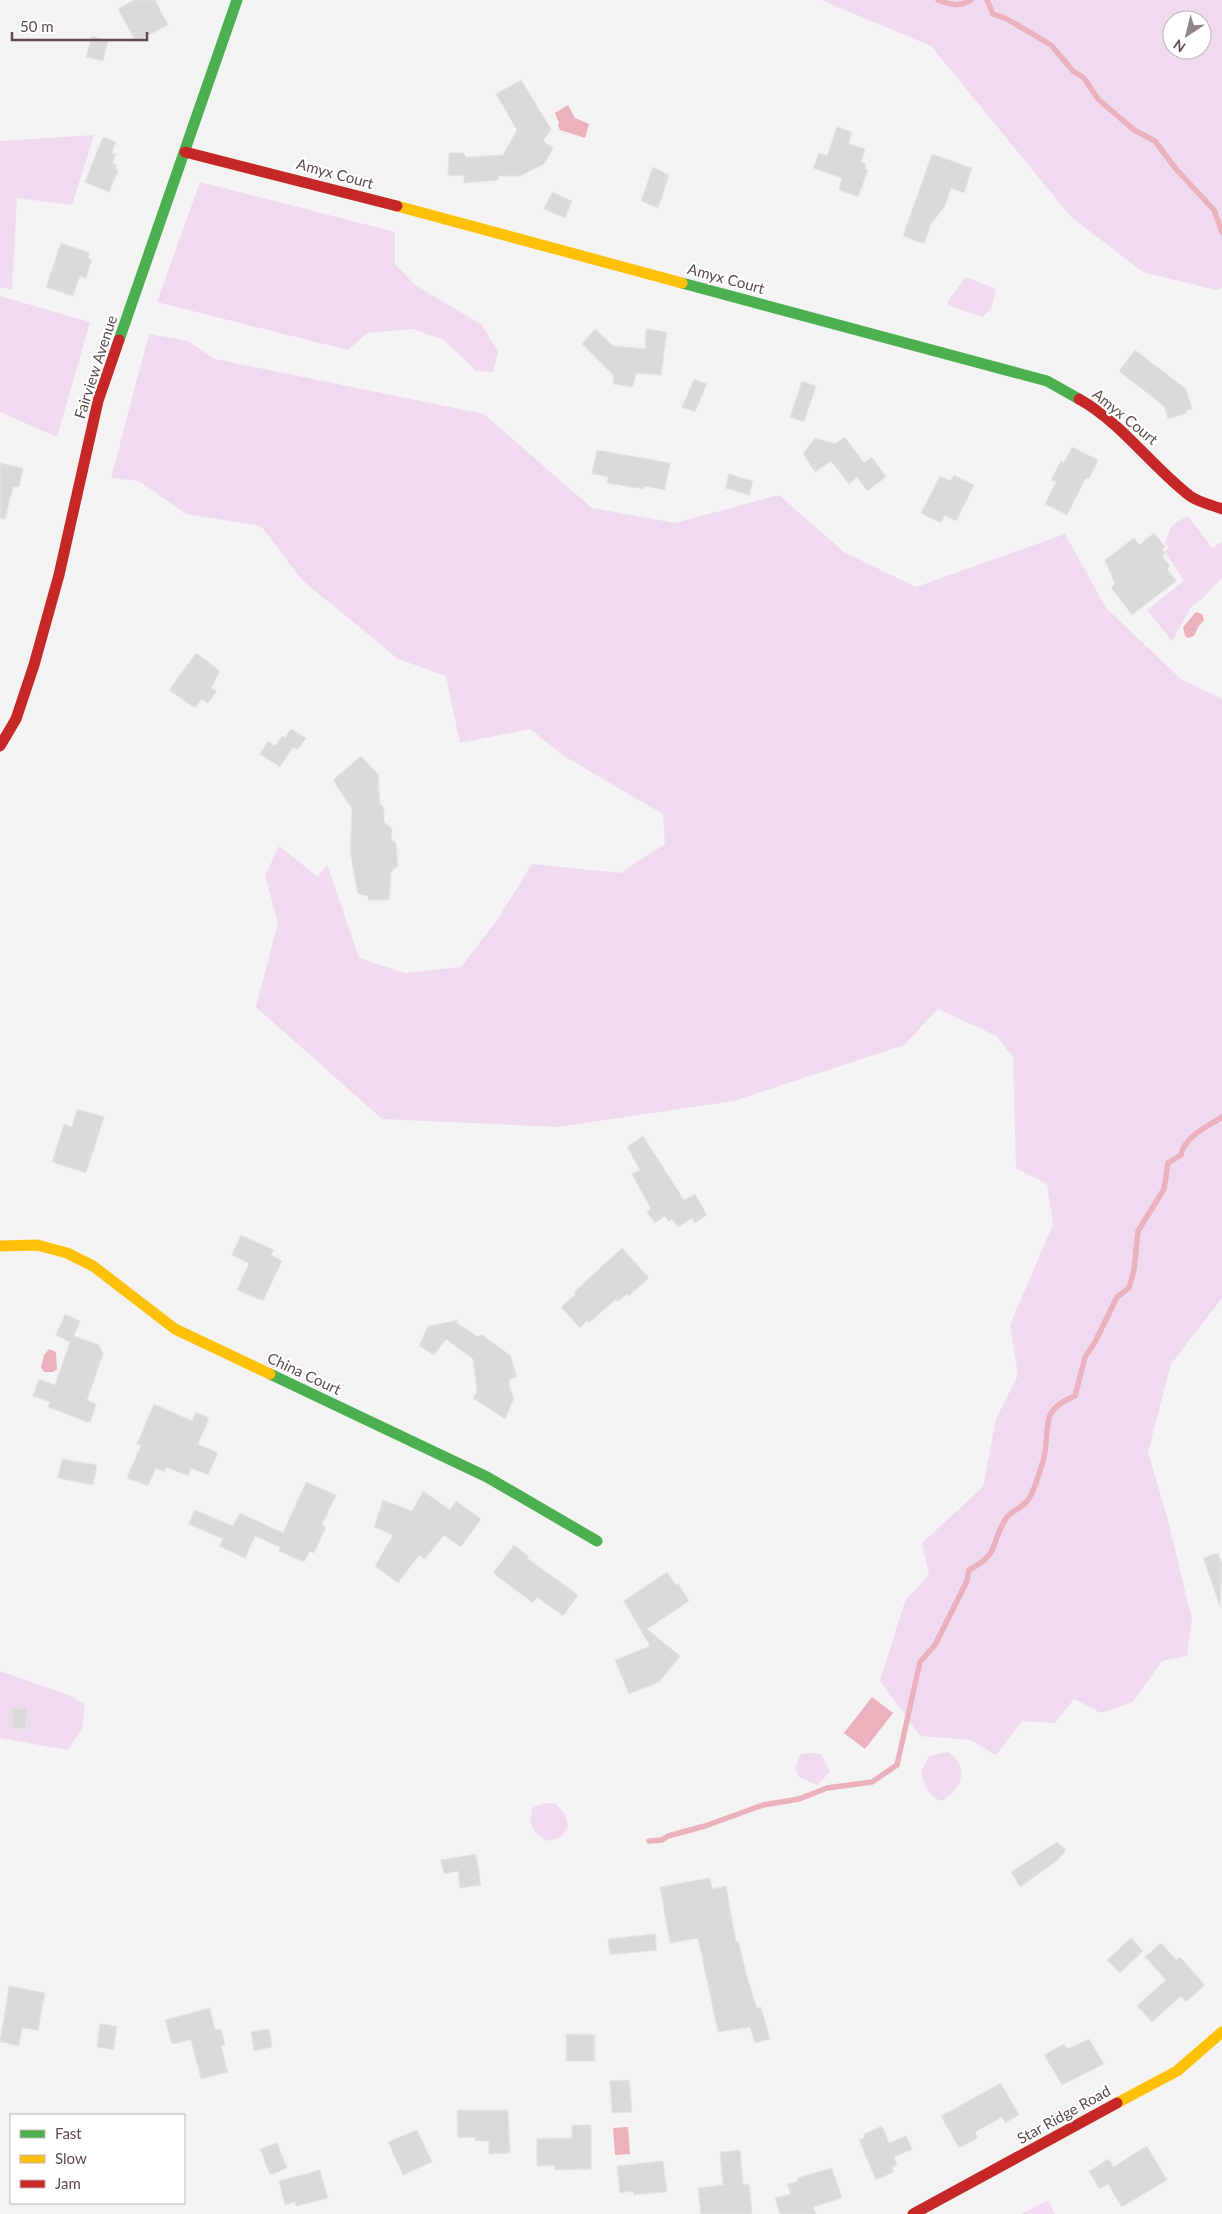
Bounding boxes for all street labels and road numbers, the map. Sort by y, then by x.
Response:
street label: Amyx Court [295,154,376,192]
street label: Amyx Court [686,259,767,297]
street label: Fairview Avenue [70,313,120,421]
street label: Amyx Court [1089,384,1162,448]
street label: China Court [265,1348,345,1398]
street label: Star Ridge Road [1014,2081,1113,2147]

